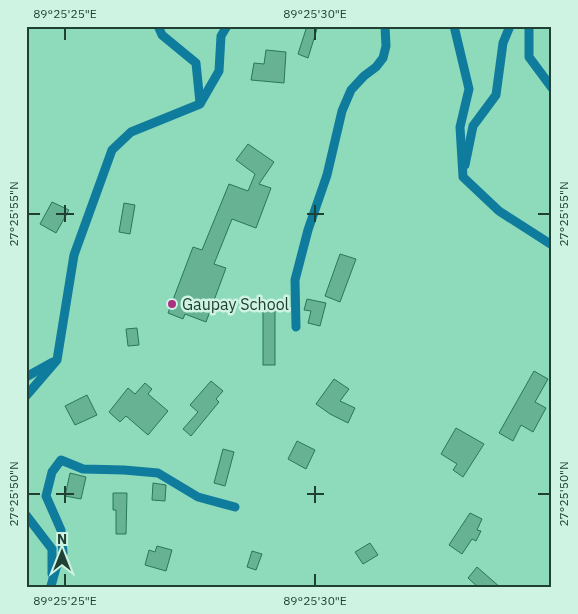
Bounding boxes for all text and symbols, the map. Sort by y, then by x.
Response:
text: 89°25'25"E [33,6,97,21]
text: 89°25'30"E [283,6,347,21]
text: 27°25'55"N [6,181,21,247]
text: 27°25'55"N [556,181,571,247]
place label: Gaupay School [182,294,289,314]
marker: Gaupay School [166,298,178,310]
text: 27°25'50"N [6,461,21,527]
text: 27°25'50"N [556,461,571,527]
north arrow [38,526,88,576]
text: N [57,530,67,548]
text: 89°25'25"E [33,593,97,608]
text: 89°25'30"E [283,593,347,608]

